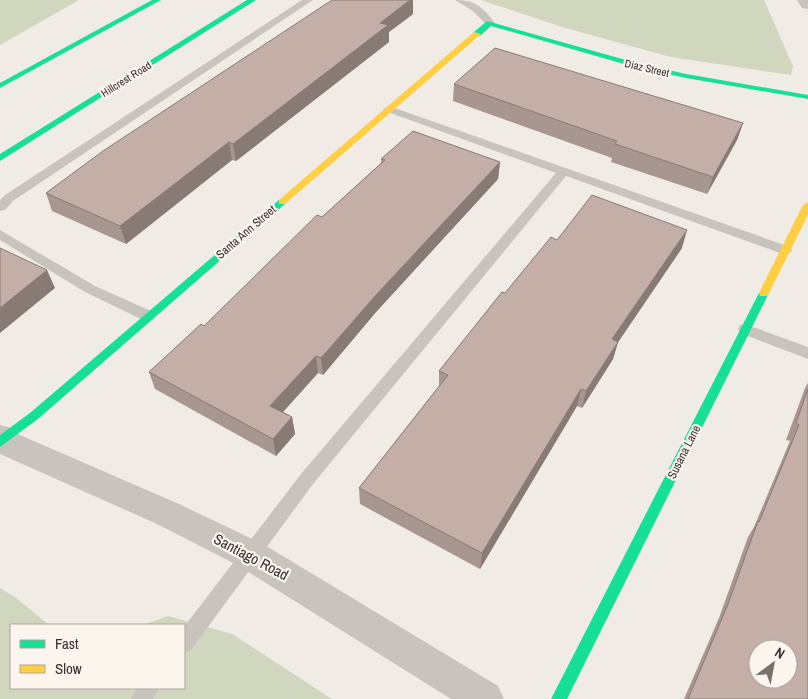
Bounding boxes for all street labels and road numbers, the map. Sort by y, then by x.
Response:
street label: Diaz Street [623,56,671,80]
street label: Hillcrest Road [98,58,154,100]
street label: Santa Ann Street [213,201,280,262]
street label: Susana Lane [664,423,704,481]
street label: Santiago Road [210,528,292,585]

